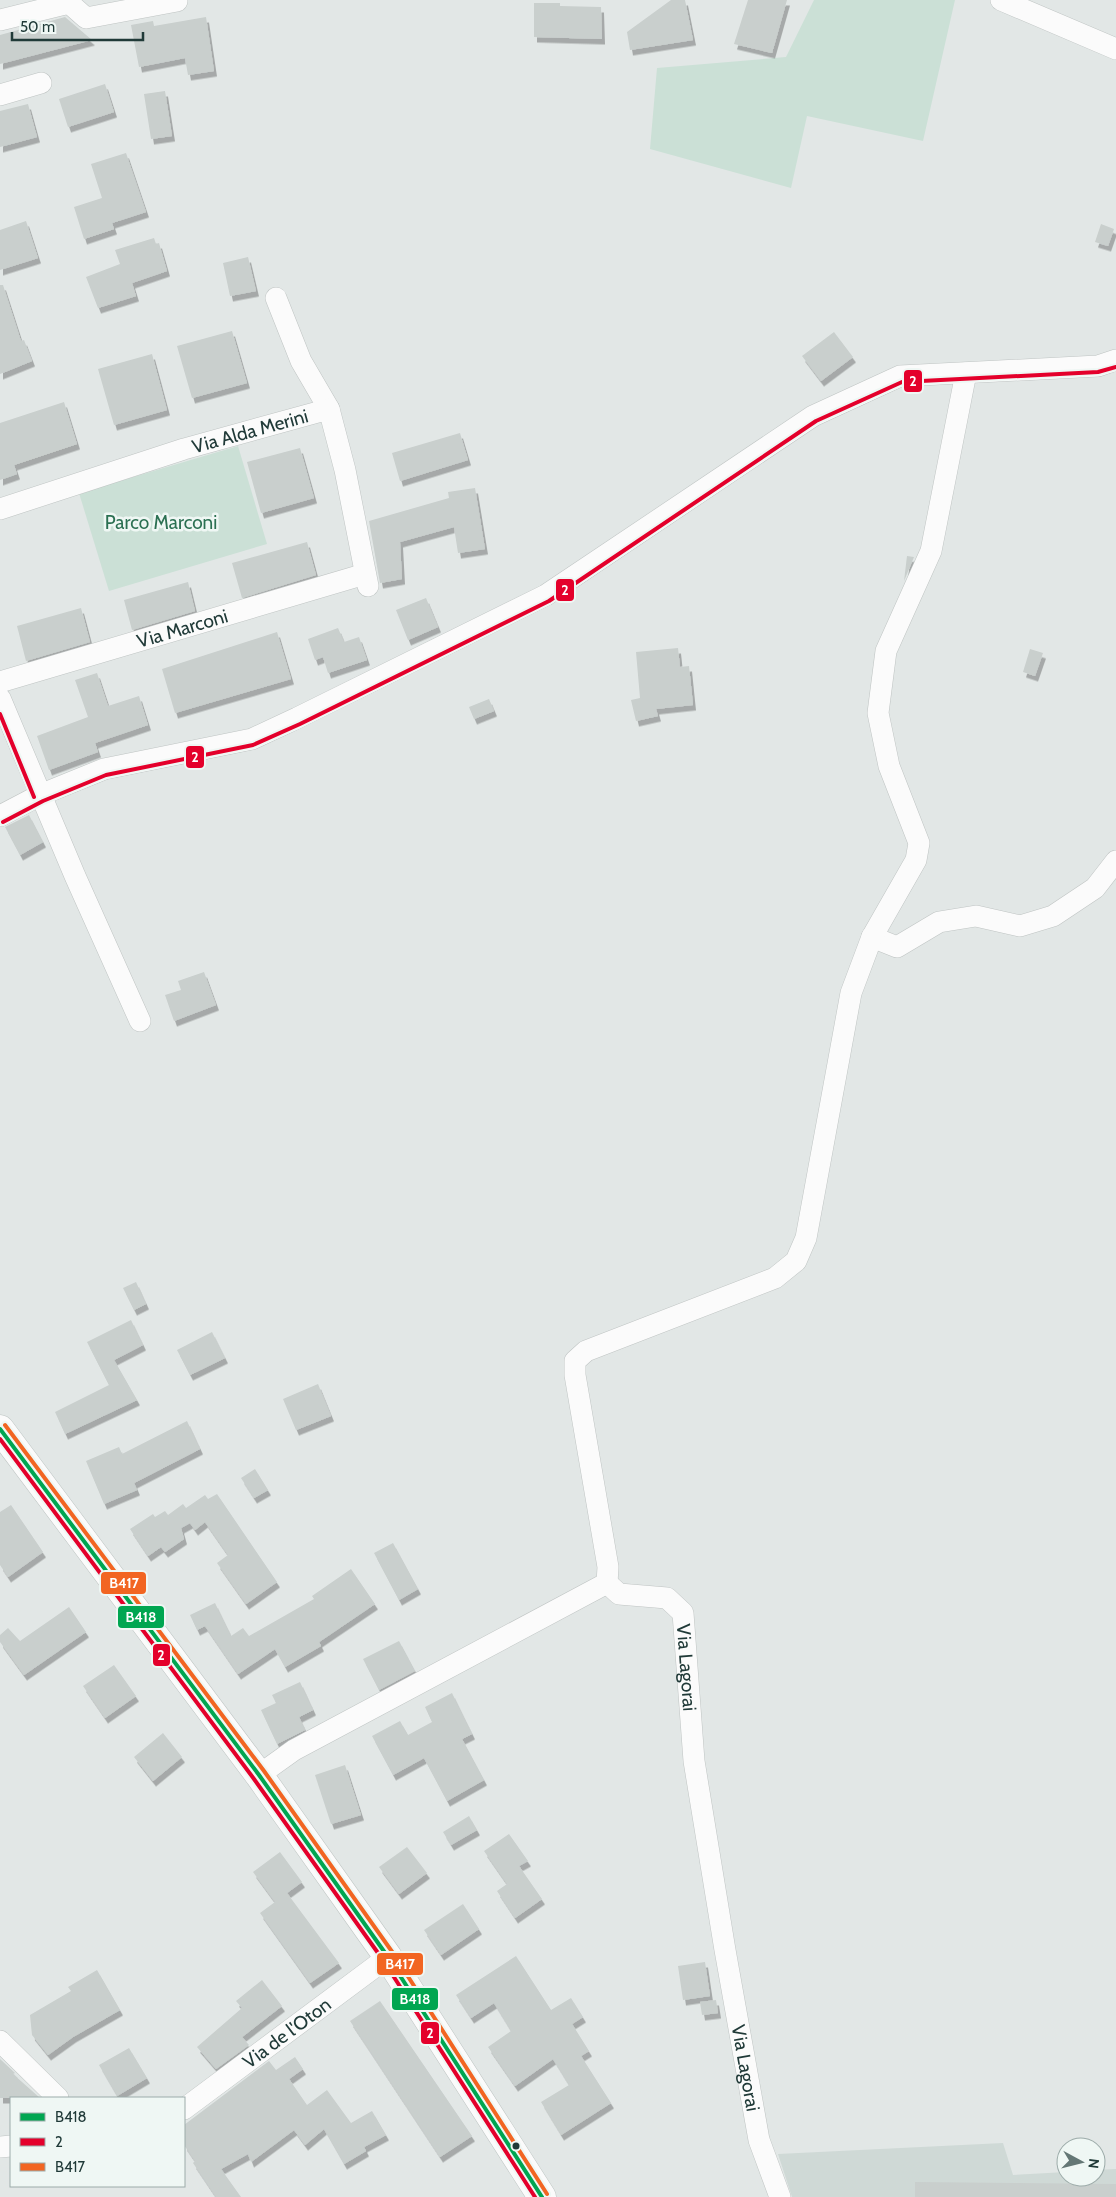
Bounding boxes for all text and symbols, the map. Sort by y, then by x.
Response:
scale bar [12,10,144,42]
text: 50 m [20,18,55,36]
line badge: 2 [903,369,923,393]
text: 2 [909,372,917,390]
street label: Via Alda Merini [190,404,311,458]
park label: Parco Marconi [105,511,217,534]
line badge: 2 [555,578,575,602]
text: 2 [561,581,569,599]
street label: Via Marconi [134,604,231,653]
line badge: 2 [185,745,205,769]
text: 2 [191,748,199,766]
line badge: B417 [100,1571,147,1595]
text: B417 [109,1574,140,1592]
line badge: B418 [117,1605,165,1629]
text: B418 [126,1608,156,1626]
street label: Via Lagorai [672,1623,701,1712]
line badge: 2 [152,1643,171,1667]
text: 2 [157,1646,165,1664]
line badge: B417 [376,1952,424,1976]
text: B417 [385,1955,416,1973]
line badge: B418 [391,1987,439,2011]
text: B418 [400,1990,430,2008]
street label: Via de l'Oton [238,1993,336,2073]
line badge: 2 [420,2021,440,2045]
street label: Via Lagorai [727,2023,765,2113]
text: 2 [426,2024,434,2042]
legend [10,2097,185,2187]
text: B418 [55,2108,87,2126]
text: 2 [55,2133,63,2151]
north arrow [1056,2137,1106,2187]
unlabelled marker [511,2141,521,2151]
text: B417 [55,2158,86,2176]
text: N [1084,2158,1103,2170]

